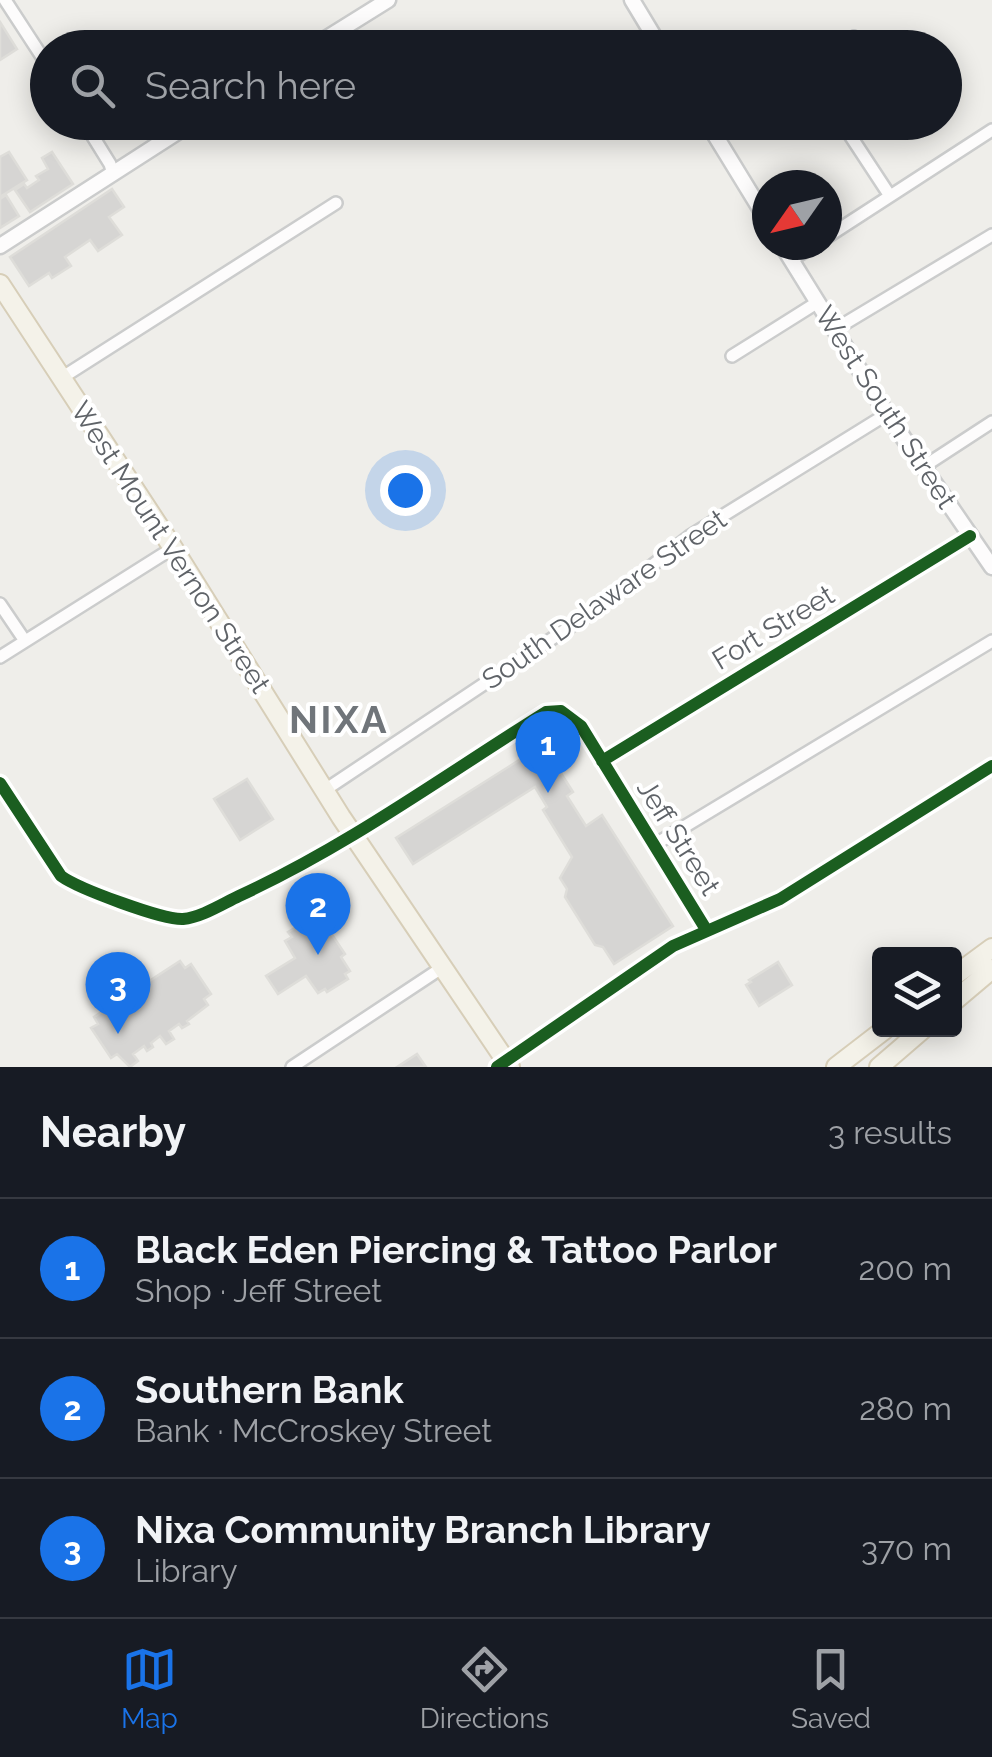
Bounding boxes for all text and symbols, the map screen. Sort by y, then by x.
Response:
search box [30,30,962,140]
icon: search [65,58,120,113]
text: Search here [145,63,356,108]
north arrow [752,170,842,260]
street label: West South Street [808,300,964,515]
street label: West Mount Vernon Street [64,395,278,700]
your location [380,465,431,516]
street label: South Delaware Street [476,502,733,696]
street label: Fort Street [706,578,841,677]
district label: NIXA [289,697,389,742]
pin: 1 [516,710,580,793]
street label: Jeff Street [630,773,727,902]
pin: 2 [286,872,350,955]
map controls [872,947,962,1037]
button: layers [872,947,962,1037]
pin: 3 [86,952,150,1034]
text: Nearby [40,1108,186,1157]
text: 3 results [828,1114,952,1151]
text: Black Eden Piercing & Tattoo Parlor [135,1227,777,1272]
text: 1 [65,1250,80,1287]
text: 200 m [859,1250,952,1287]
text: Shop · Jeff Street [135,1272,382,1309]
text: Southern Bank [135,1367,404,1412]
text: 2 [63,1390,82,1427]
text: 280 m [859,1390,952,1427]
text: Bank · McCroskey Street [135,1412,492,1449]
text: Nixa Community Branch Library [135,1507,711,1552]
text: 3 [64,1530,81,1567]
text: 370 m [861,1530,952,1567]
text: Library [135,1552,238,1589]
tab: Map [121,1642,178,1735]
tab: Directions [420,1642,549,1735]
tab: Saved [791,1642,871,1735]

